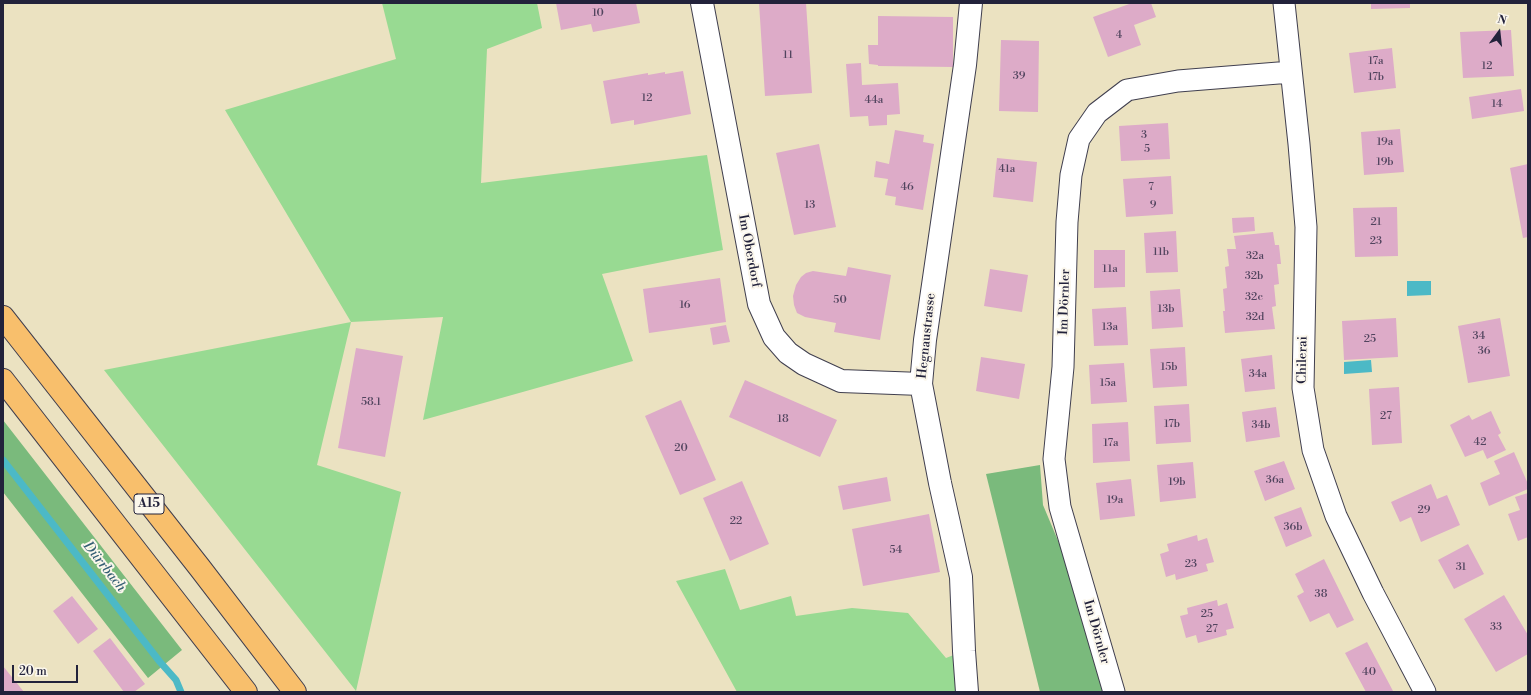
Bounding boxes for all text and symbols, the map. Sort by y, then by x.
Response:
house number: 10 [592,6,604,20]
north arrow [1479,12,1519,52]
text: N [1496,13,1508,28]
house number: 4 [1116,28,1122,42]
house number: 11 [783,48,793,62]
house number: 17a [1368,54,1384,68]
house number: 12 [1481,59,1493,73]
house number: 39 [1013,69,1025,83]
house number: 17b [1368,70,1384,84]
house number: 12 [641,91,653,105]
house number: 44a [865,93,883,107]
house number: 14 [1492,97,1502,111]
house number: 3 [1141,128,1147,142]
house number: 19a [1377,135,1393,149]
house number: 5 [1144,142,1150,156]
house number: 19b [1376,155,1394,169]
house number: 41a [999,162,1015,176]
house number: 46 [900,180,914,194]
house number: 7 [1148,180,1154,194]
house number: 13 [805,198,815,212]
house number: 9 [1150,198,1156,212]
street label: Im Oberdorf [734,213,764,289]
house number: 21 [1370,215,1382,229]
house number: 23 [1370,234,1382,248]
house number: 11b [1153,245,1169,259]
house number: 32a [1246,249,1264,263]
house number: 11a [1102,262,1118,276]
street label: Im Dörnler [1056,269,1074,335]
house number: 32b [1245,269,1263,283]
house number: 32c [1245,290,1263,304]
street label: Hegnaustrasse [915,292,939,380]
house number: 50 [833,293,847,307]
house number: 16 [679,298,691,312]
house number: 13b [1157,302,1175,316]
house number: 32d [1246,310,1264,324]
house number: 13a [1102,320,1118,334]
house number: 34 [1473,329,1485,343]
house number: 25 [1364,332,1376,346]
street label: Chilerai [1295,336,1311,384]
house number: 36 [1478,344,1490,358]
house number: 15b [1160,360,1178,374]
house number: 34a [1249,367,1267,381]
house number: 15a [1100,376,1116,390]
house number: 58.1 [361,395,381,409]
house number: 27 [1380,409,1392,423]
house number: 18 [777,412,789,426]
house number: 17b [1164,417,1180,431]
house number: 34b [1251,418,1271,432]
house number: 42 [1474,435,1486,449]
house number: 17a [1103,436,1119,450]
house number: 20 [674,441,688,455]
house number: 36a [1266,473,1284,487]
house number: 19b [1168,475,1186,489]
house number: 19a [1107,493,1123,507]
road number: A15 [134,494,164,514]
house number: 29 [1418,503,1430,517]
house number: 22 [730,514,742,528]
house number: 36b [1283,520,1303,534]
water label: Dürrbach [79,538,129,596]
house number: 54 [890,543,902,557]
house number: 23 [1185,557,1197,571]
house number: 31 [1456,560,1466,574]
house number: 38 [1315,587,1327,601]
street label: Im Dörnler [1079,598,1113,666]
house number: 25 [1201,607,1213,621]
house number: 33 [1490,620,1502,634]
house number: 27 [1206,622,1218,636]
scale bar [14,657,80,683]
text: 20 m [19,664,47,679]
house number: 40 [1362,665,1376,679]

